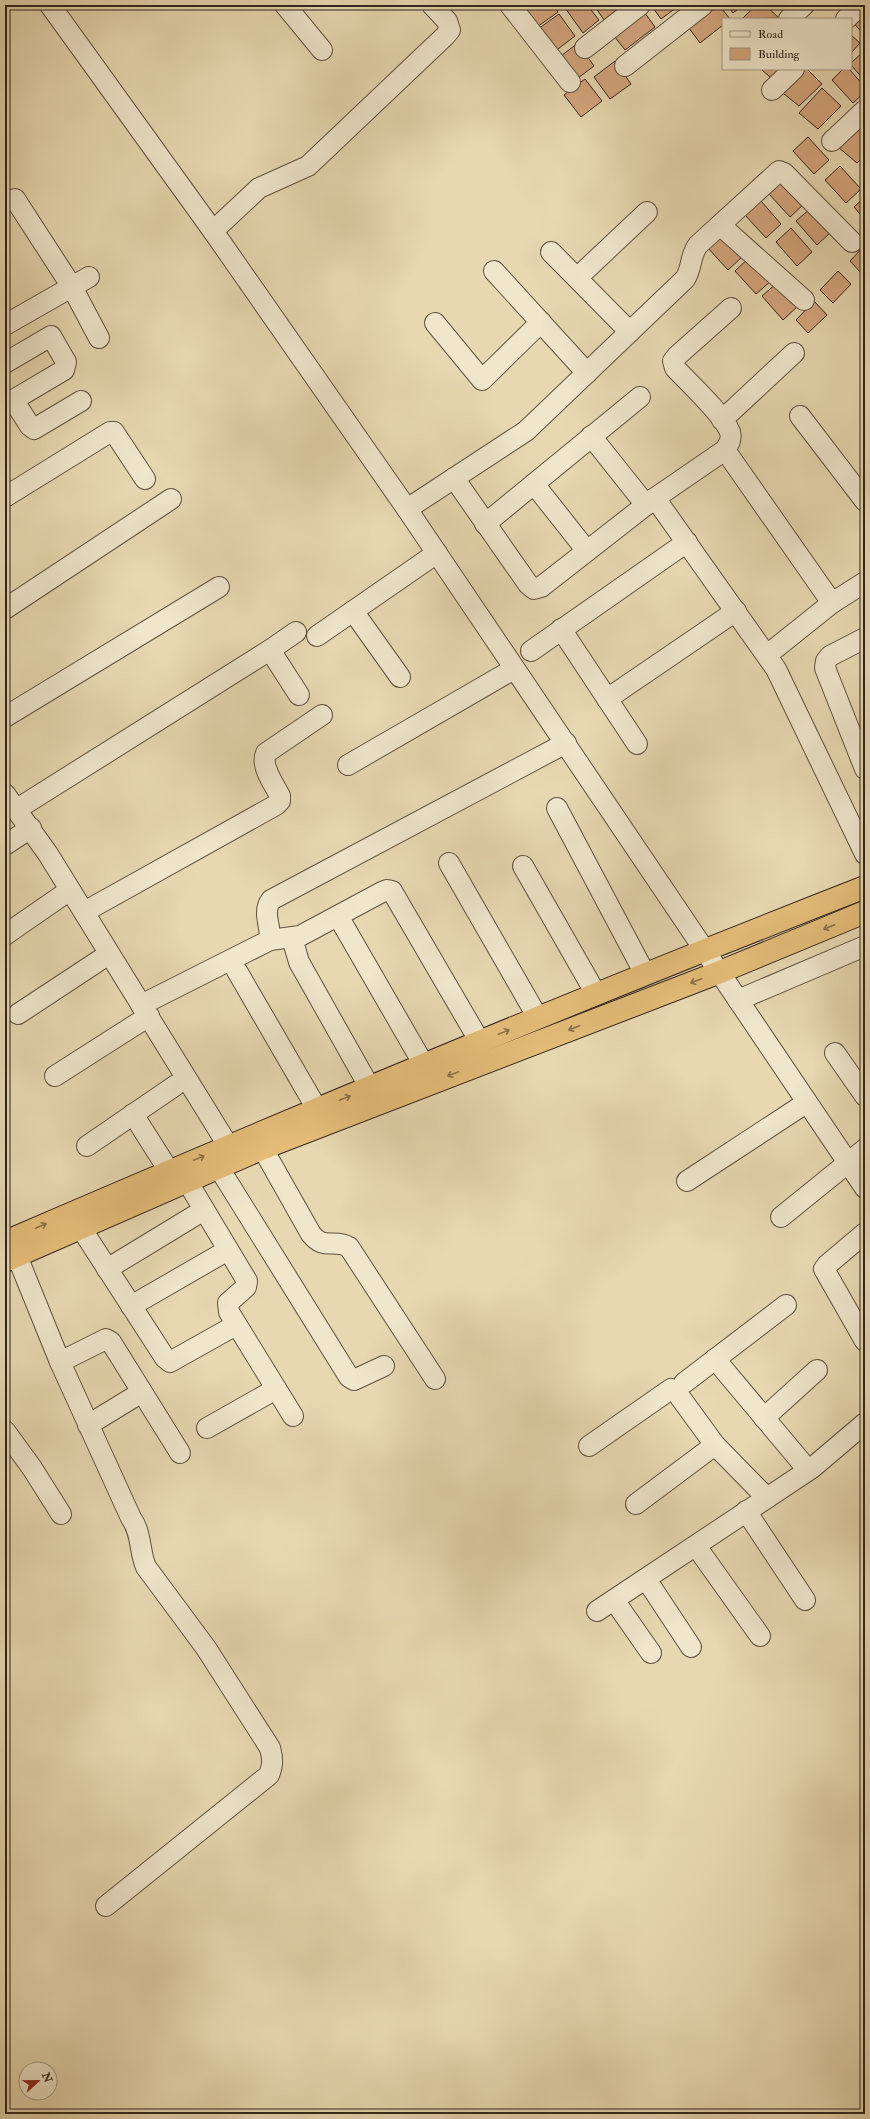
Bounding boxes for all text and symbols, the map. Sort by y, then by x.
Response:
legend [722,18,852,70]
text: Road [758,27,783,42]
text: Building [758,47,801,62]
one-way arrow [823,924,835,931]
one-way arrow [690,978,702,986]
one-way arrow [569,1024,581,1032]
one-way arrow [497,1028,509,1036]
one-way arrow [447,1071,459,1078]
one-way arrow [338,1094,350,1101]
one-way arrow [192,1154,204,1162]
one-way arrow [34,1222,46,1229]
north arrow [18,2061,58,2101]
text: N [39,2070,55,2086]

